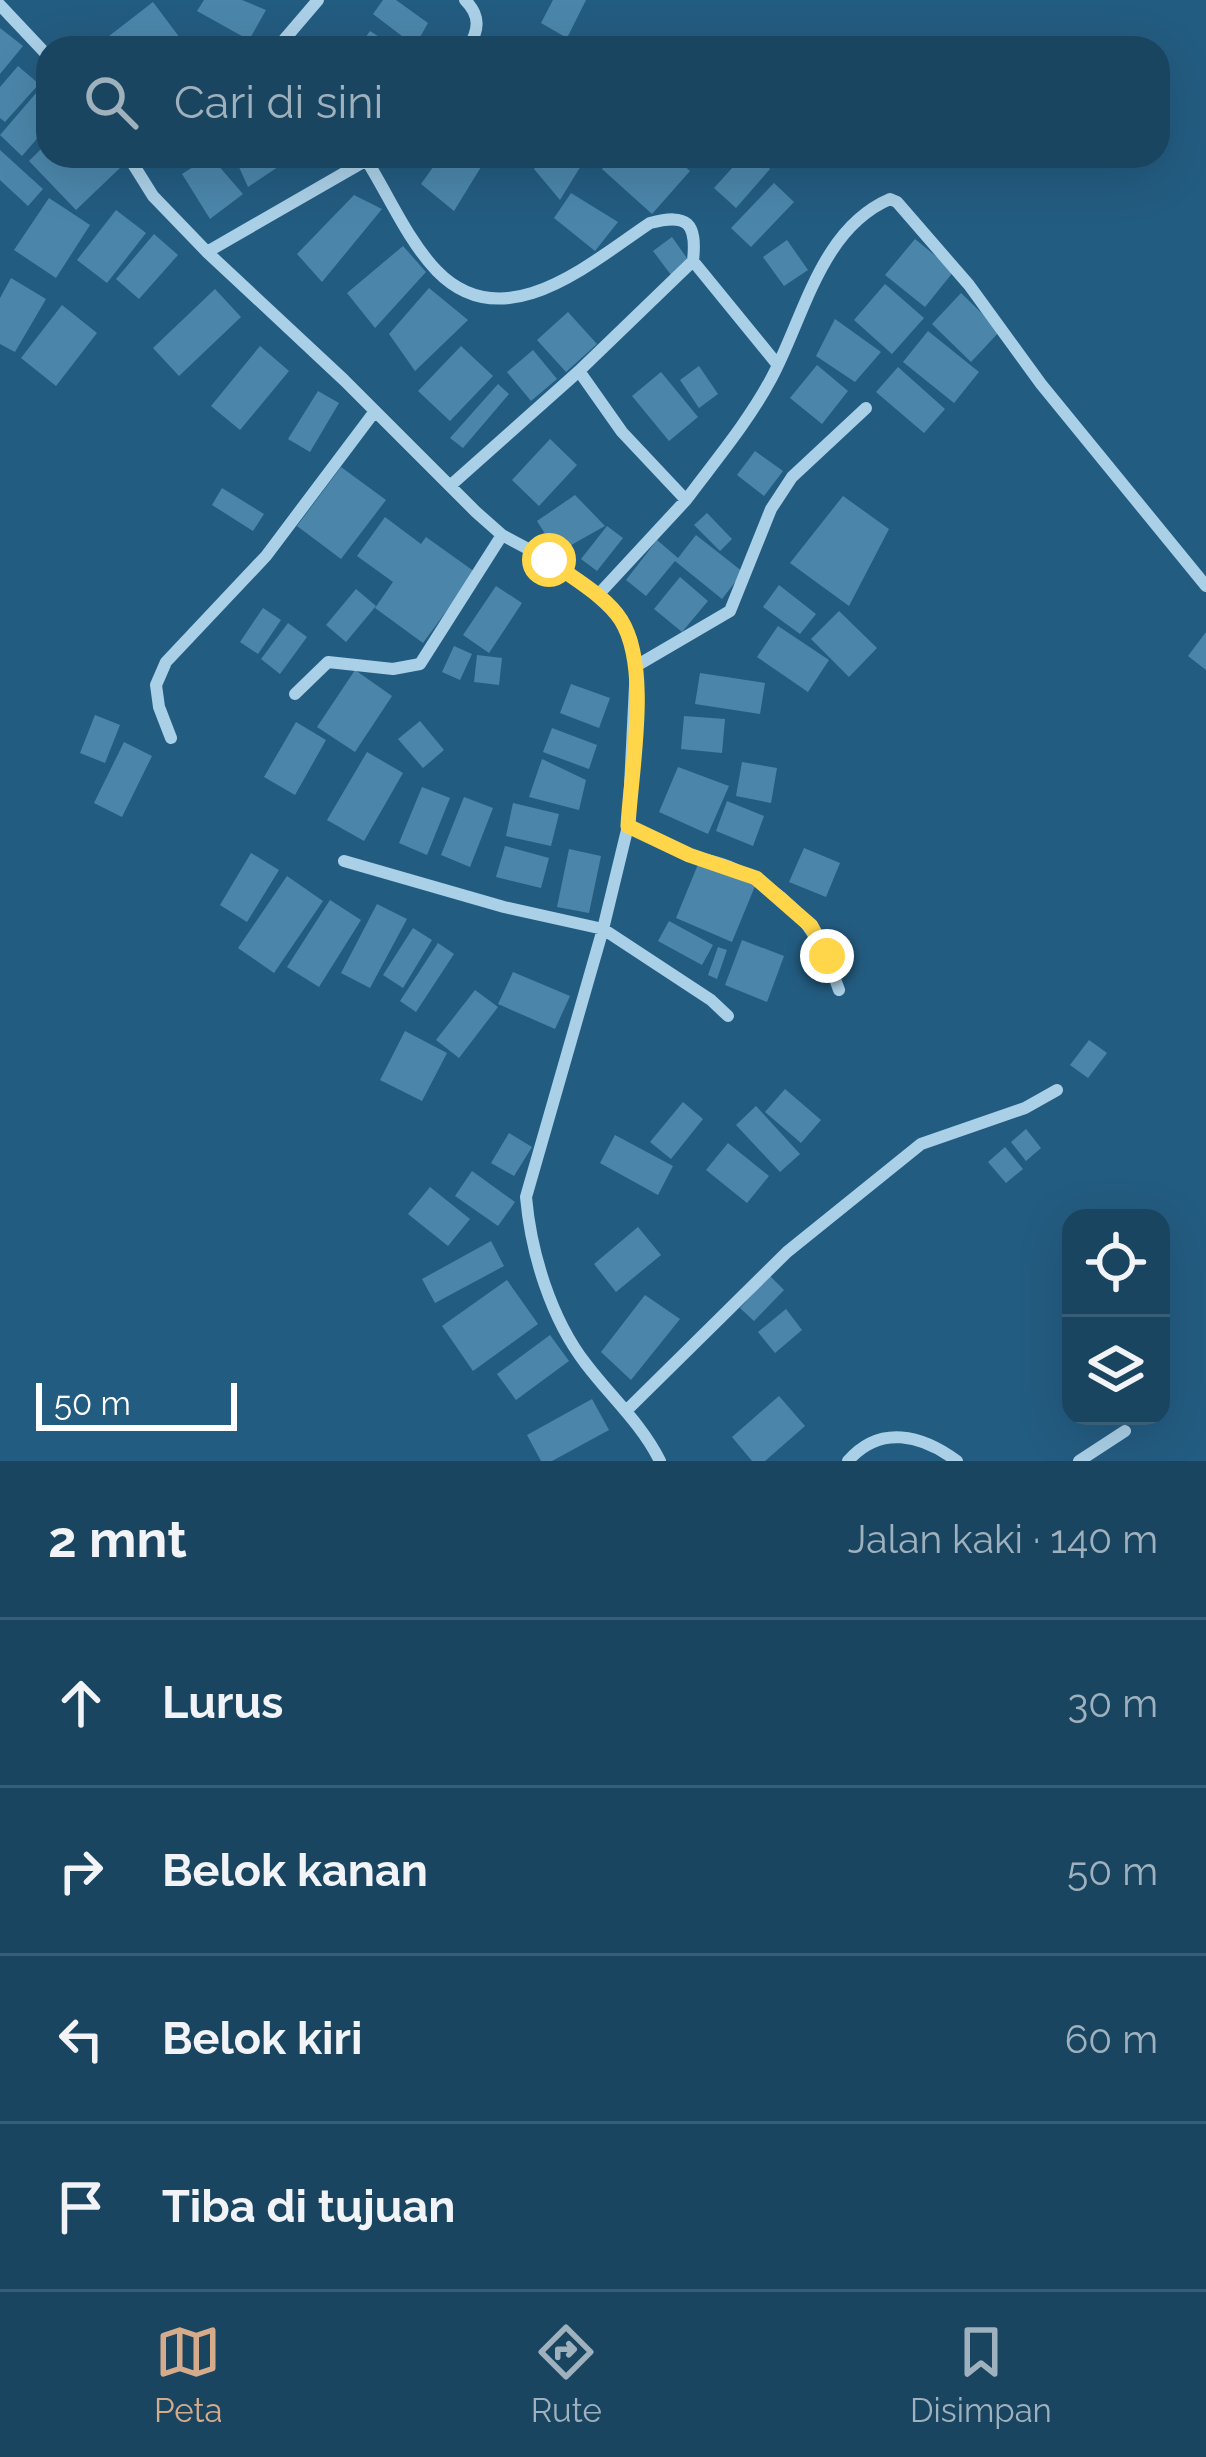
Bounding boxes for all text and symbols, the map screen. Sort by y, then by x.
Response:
search box [36,36,1170,168]
icon: search [78,69,144,135]
text: Cari di sini [174,76,383,129]
route start [522,533,576,587]
route end [800,929,854,983]
map controls [1062,1209,1170,1425]
button: locate [1062,1209,1170,1317]
button: layers [1062,1317,1170,1425]
scale bar [36,1377,237,1430]
text: 50 m [54,1384,131,1423]
text: 2 mnt [48,1509,187,1569]
text: Jalan kaki · 140 m [848,1516,1158,1562]
icon: ahead [48,1670,114,1736]
text: Lurus [162,1676,284,1729]
text: 30 m [1068,1680,1158,1726]
icon: right [48,1838,114,1904]
text: Belok kanan [162,1844,428,1897]
text: 50 m [1067,1848,1158,1894]
icon: left [48,2006,114,2072]
text: Belok kiri [162,2012,362,2065]
text: 60 m [1065,2016,1158,2062]
icon: arrive [48,2174,114,2240]
text: Tiba di tujuan [162,2180,455,2233]
tab: Peta [154,2319,223,2430]
tab: Rute [531,2319,602,2430]
tab: Disimpan [910,2319,1052,2430]

